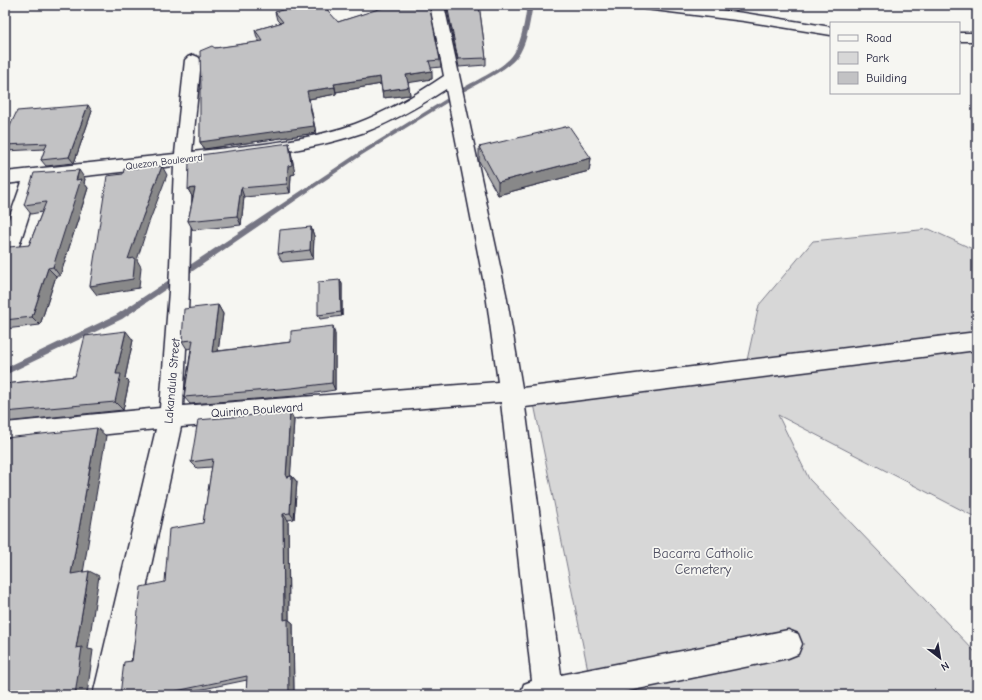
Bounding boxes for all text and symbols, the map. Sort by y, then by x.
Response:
legend [830,22,960,94]
text: Road [866,31,892,45]
text: Park [866,51,889,65]
text: Building [866,71,907,85]
street label: Quezon Boulevard [125,151,203,173]
street label: Lakandula Street [161,337,183,424]
street label: Quirino Boulevard [211,400,303,420]
park label: Bacarra Catholic Cemetery [653,545,753,578]
north arrow [920,638,960,678]
text: N [938,659,951,674]

